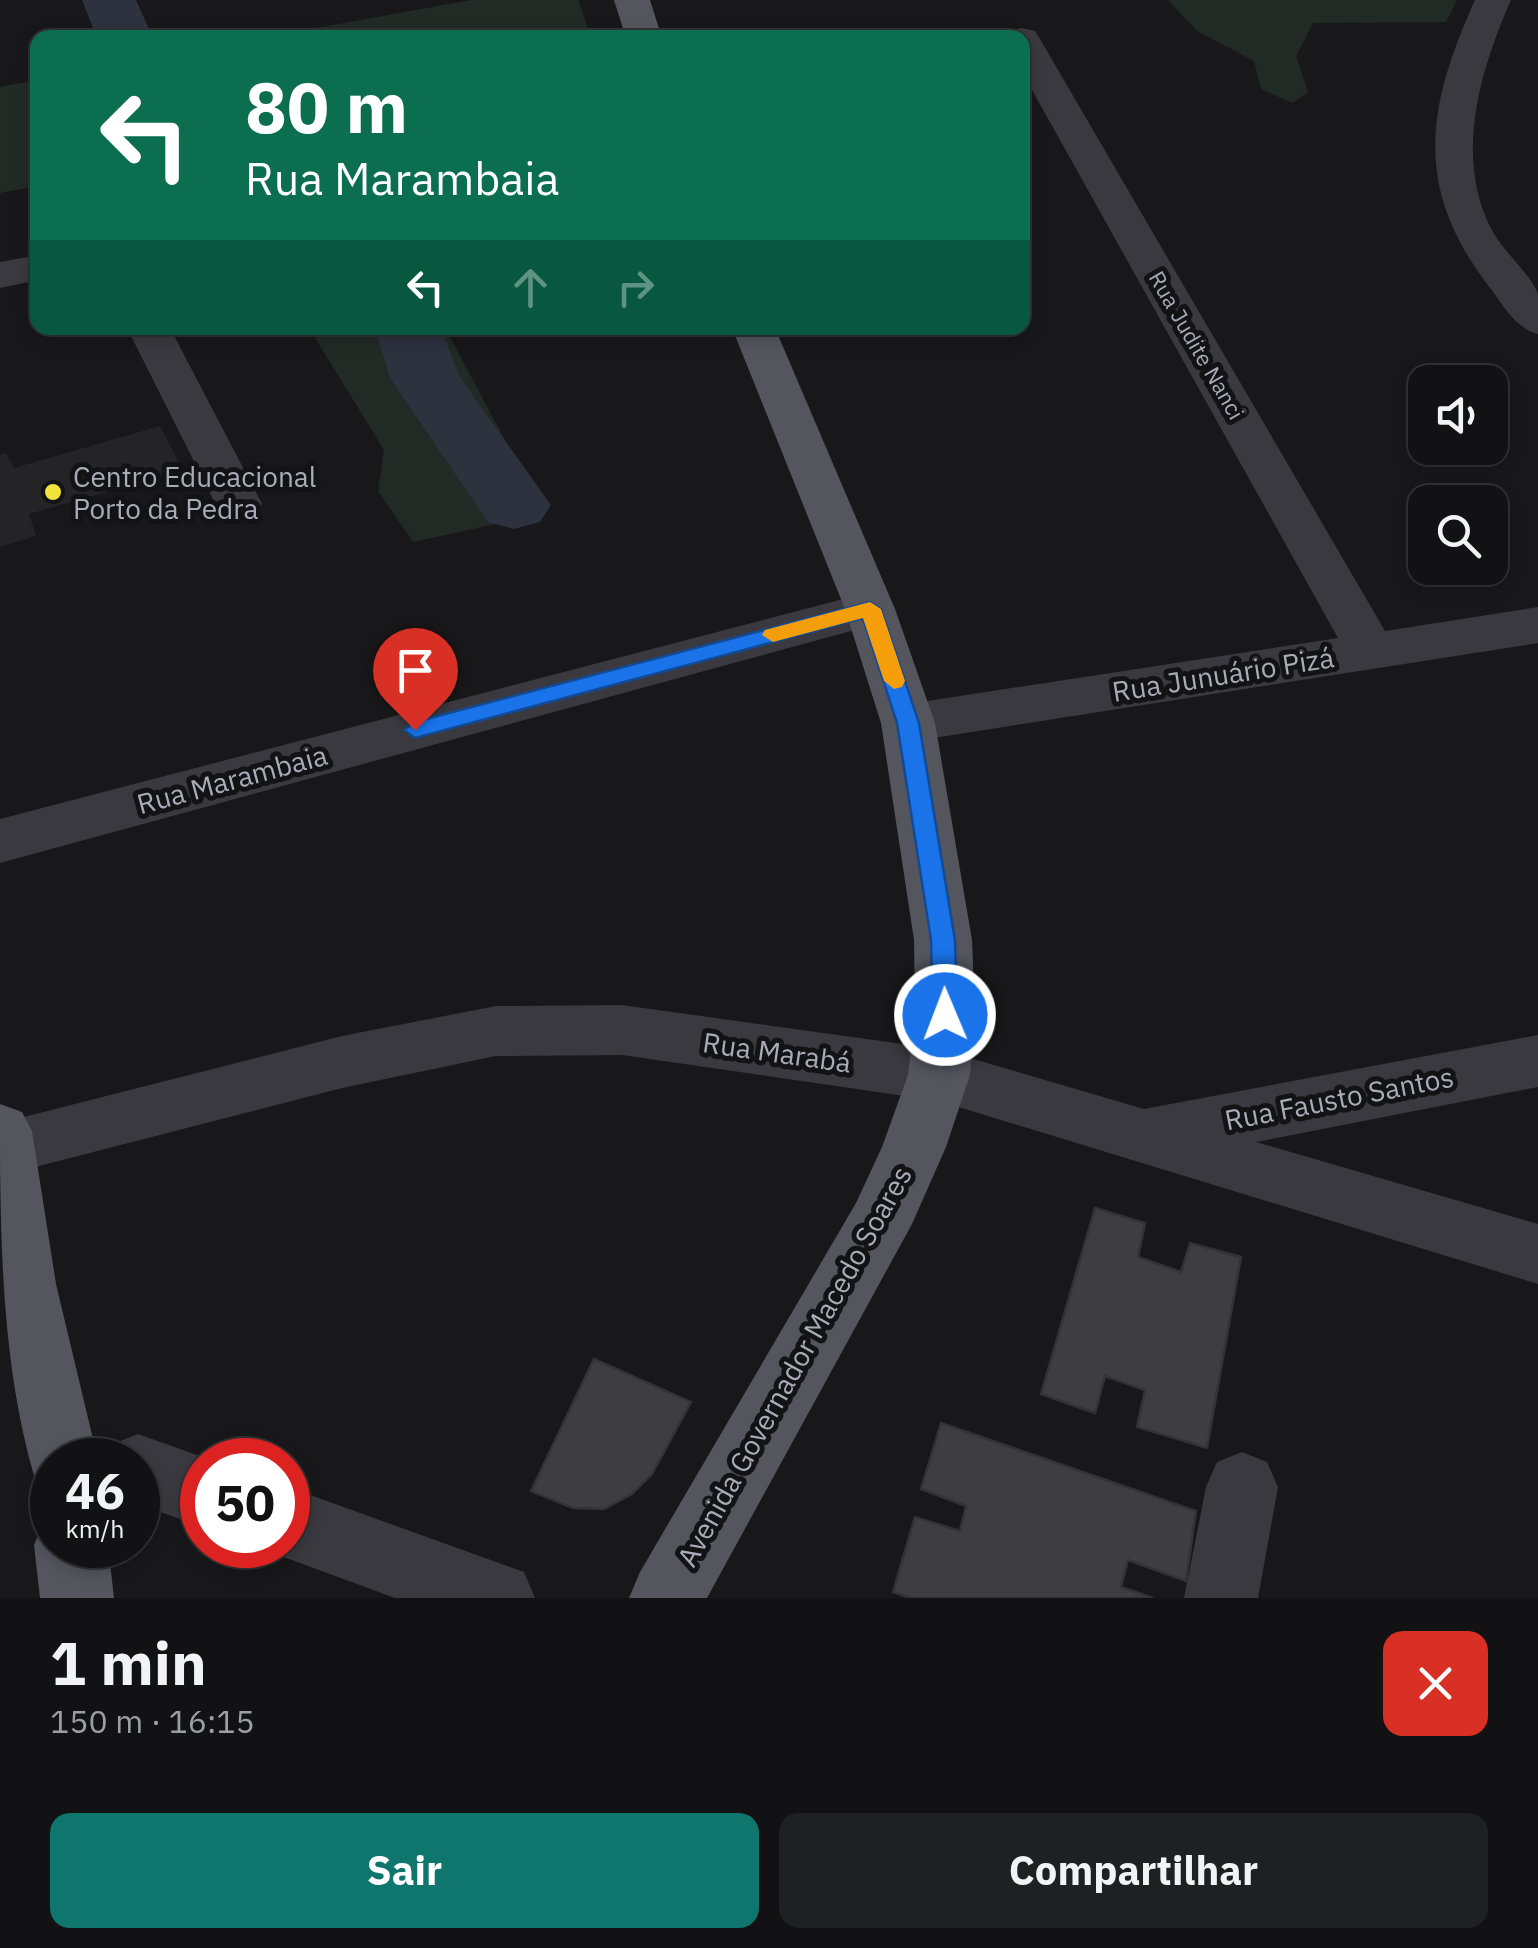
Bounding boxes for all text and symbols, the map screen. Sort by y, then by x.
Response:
text: 80 m [245,61,408,152]
icon: left [80,70,210,200]
text: Rua Marambaia [245,149,560,207]
icon: left [398,260,453,315]
icon: ahead [503,260,558,315]
icon: right [608,260,663,315]
street label: Rua Judite Nanci [1143,266,1251,424]
map controls [1408,365,1508,585]
button: sound [1408,365,1508,465]
place label: Centro Educacional Porto da Pedra [73,458,316,527]
marker: Centro Educacional Porto da Pedra [42,481,64,503]
button: search [1408,485,1508,585]
pin [373,628,458,731]
street label: Rua Junuário Pizá [1110,638,1336,710]
icon: arrive [388,643,443,698]
street label: Rua Marambaia [133,736,331,822]
position arrow [893,963,997,1067]
street label: Rua Marabá [700,1023,854,1081]
street label: Rua Fausto Santos [1221,1058,1457,1138]
street label: Avenida Governador Macedo Soares [668,1159,920,1573]
speed limit sign: 50 [180,1438,310,1568]
text: 46 [65,1458,125,1523]
text: km/h [66,1512,124,1545]
text: 1 min [50,1623,207,1702]
button: close [1383,1631,1488,1736]
text: 150 m · 16:15 [50,1700,255,1742]
button: Sair [50,1813,759,1928]
button: Compartilhar [779,1813,1488,1928]

